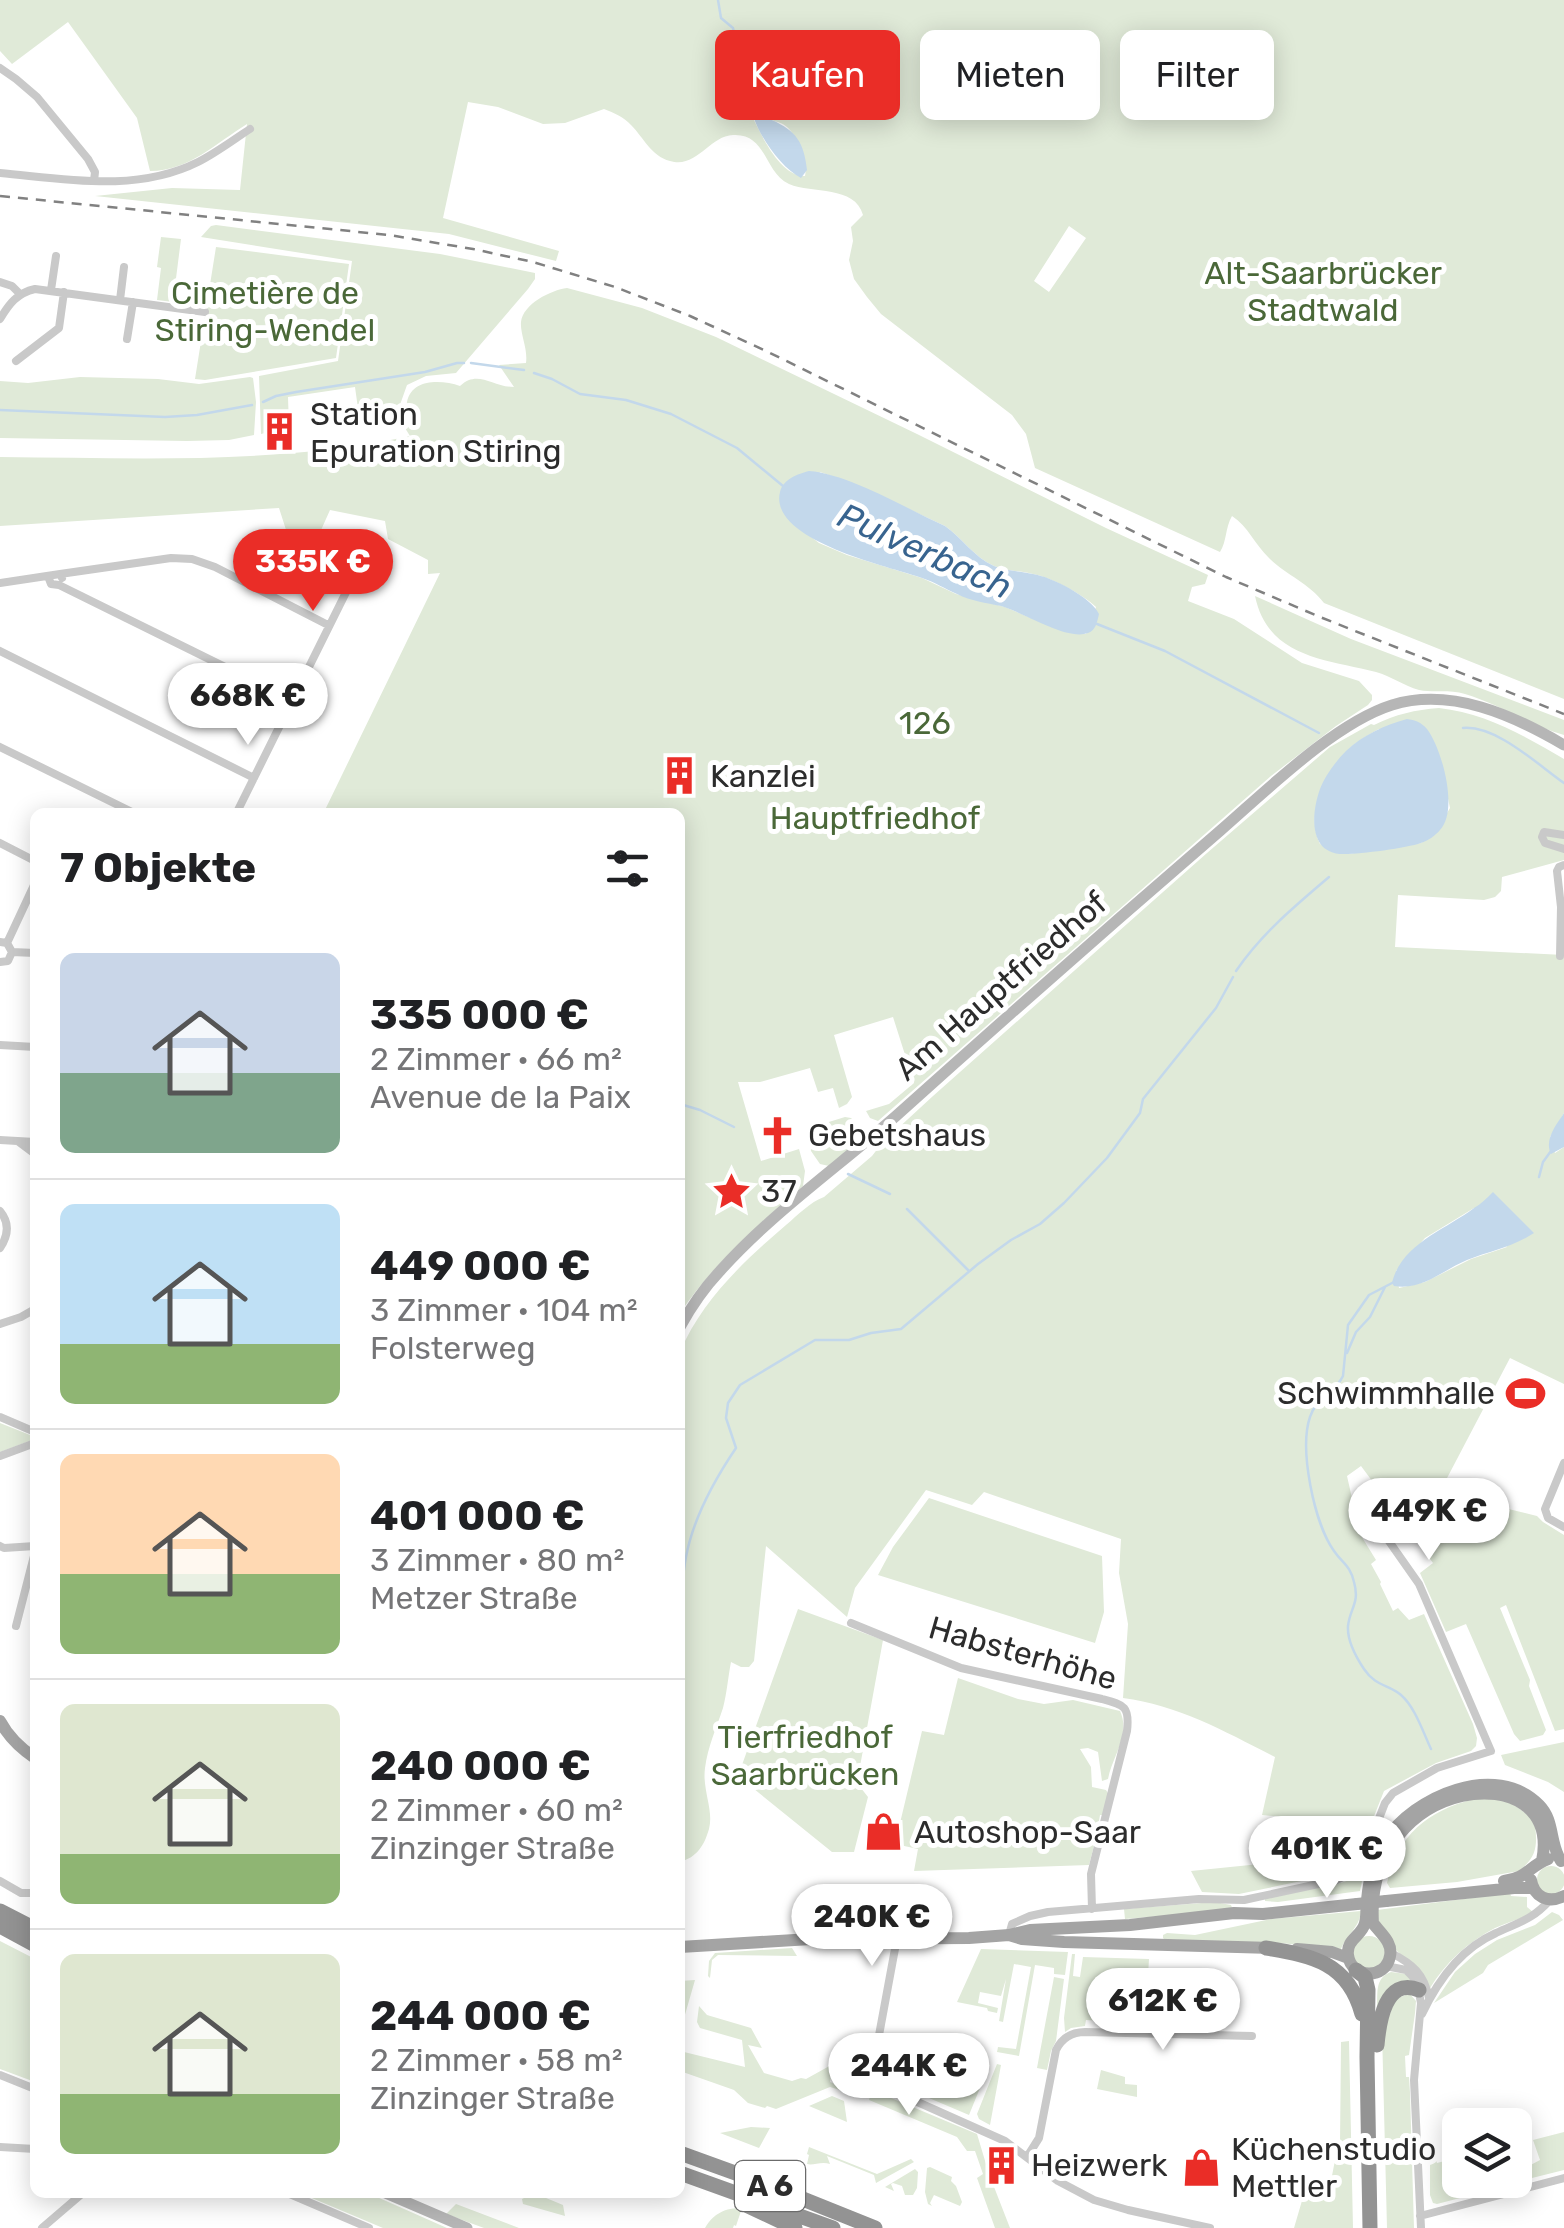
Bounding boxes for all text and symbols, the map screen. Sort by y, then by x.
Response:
chip: Kaufen [715,30,900,120]
chip: Mieten [920,30,1100,120]
chip: Filter [1120,30,1274,120]
park label: Alt-Saarbrücker Stadtwald [1204,254,1442,329]
park label: Cimetière de Stiring-Wendel [155,274,375,349]
place label: Station Epuration Stiring [310,395,562,470]
building icon: Station Epuration Stiring [259,411,301,453]
water label: Pulverbach [832,494,1018,608]
pin: 335K € [232,529,394,614]
text: 335K € [255,542,371,580]
pin: 668K € [167,663,329,748]
text: 668K € [190,676,306,714]
park label: 126 [899,704,951,742]
building icon: Kanzlei [659,755,701,797]
place label: Kanzlei [710,757,816,795]
park label: Hauptfriedhof [770,799,981,837]
icon: filters [600,841,655,896]
text: 7 Objekte [60,843,256,893]
street label: Am Hauptfriedhof [887,883,1115,1088]
text: 335 000 € [370,990,589,1040]
icon: home [140,993,260,1113]
text: 2 Zimmer · 66 m² [370,1040,622,1078]
text: Avenue de la Paix [370,1078,631,1116]
church icon: Gebetshaus [757,1114,799,1156]
place label: Gebetshaus [808,1116,986,1154]
place icon: 37 [710,1170,752,1212]
place label: 37 [761,1172,797,1210]
text: 449 000 € [370,1241,591,1291]
icon: home [140,1244,260,1364]
text: 3 Zimmer · 104 m² [370,1291,638,1329]
text: Folsterweg [370,1329,536,1367]
sports icon: Schwimmhalle [1504,1372,1546,1414]
place label: Schwimmhalle [1277,1374,1495,1412]
pin: 449K € [1348,1478,1510,1563]
text: 401 000 € [370,1491,585,1541]
text: 449K € [1370,1491,1488,1529]
icon: home [140,1494,260,1614]
text: 3 Zimmer · 80 m² [370,1541,624,1579]
text: Metzer Straße [370,1579,578,1617]
street label: Habsterhöhe [925,1608,1121,1698]
park label: Tierfriedhof Saarbrücken [711,1718,899,1793]
text: 240 000 € [370,1741,591,1791]
icon: home [140,1744,260,1864]
text: 2 Zimmer · 60 m² [370,1791,623,1829]
shop icon: Autoshop-Saar [863,1811,905,1853]
place label: Autoshop-Saar [914,1813,1141,1851]
pin: 401K € [1246,1816,1408,1901]
text: Zinzinger Straße [370,1829,615,1867]
text: 401K € [1271,1829,1383,1867]
pin: 240K € [791,1884,953,1969]
text: 240K € [813,1897,931,1935]
pin: 612K € [1082,1968,1244,2053]
text: 612K € [1108,1981,1218,2019]
text: 244 000 € [370,1991,591,2041]
icon: home [140,1994,260,2114]
pin: 244K € [828,2033,990,2118]
text: 2 Zimmer · 58 m² [370,2041,623,2079]
text: 244K € [850,2046,968,2084]
text: Zinzinger Straße [370,2079,615,2117]
map controls [1442,2108,1532,2198]
button: layers [1442,2108,1532,2198]
place label: Küchenstudio Mettler [1231,2130,1436,2205]
building icon: Heizwerk [980,2144,1022,2186]
place label: Heizwerk [1031,2146,1168,2184]
shop icon: Küchenstudio Mettler [1180,2146,1222,2188]
road number: A 6 [735,2161,805,2211]

